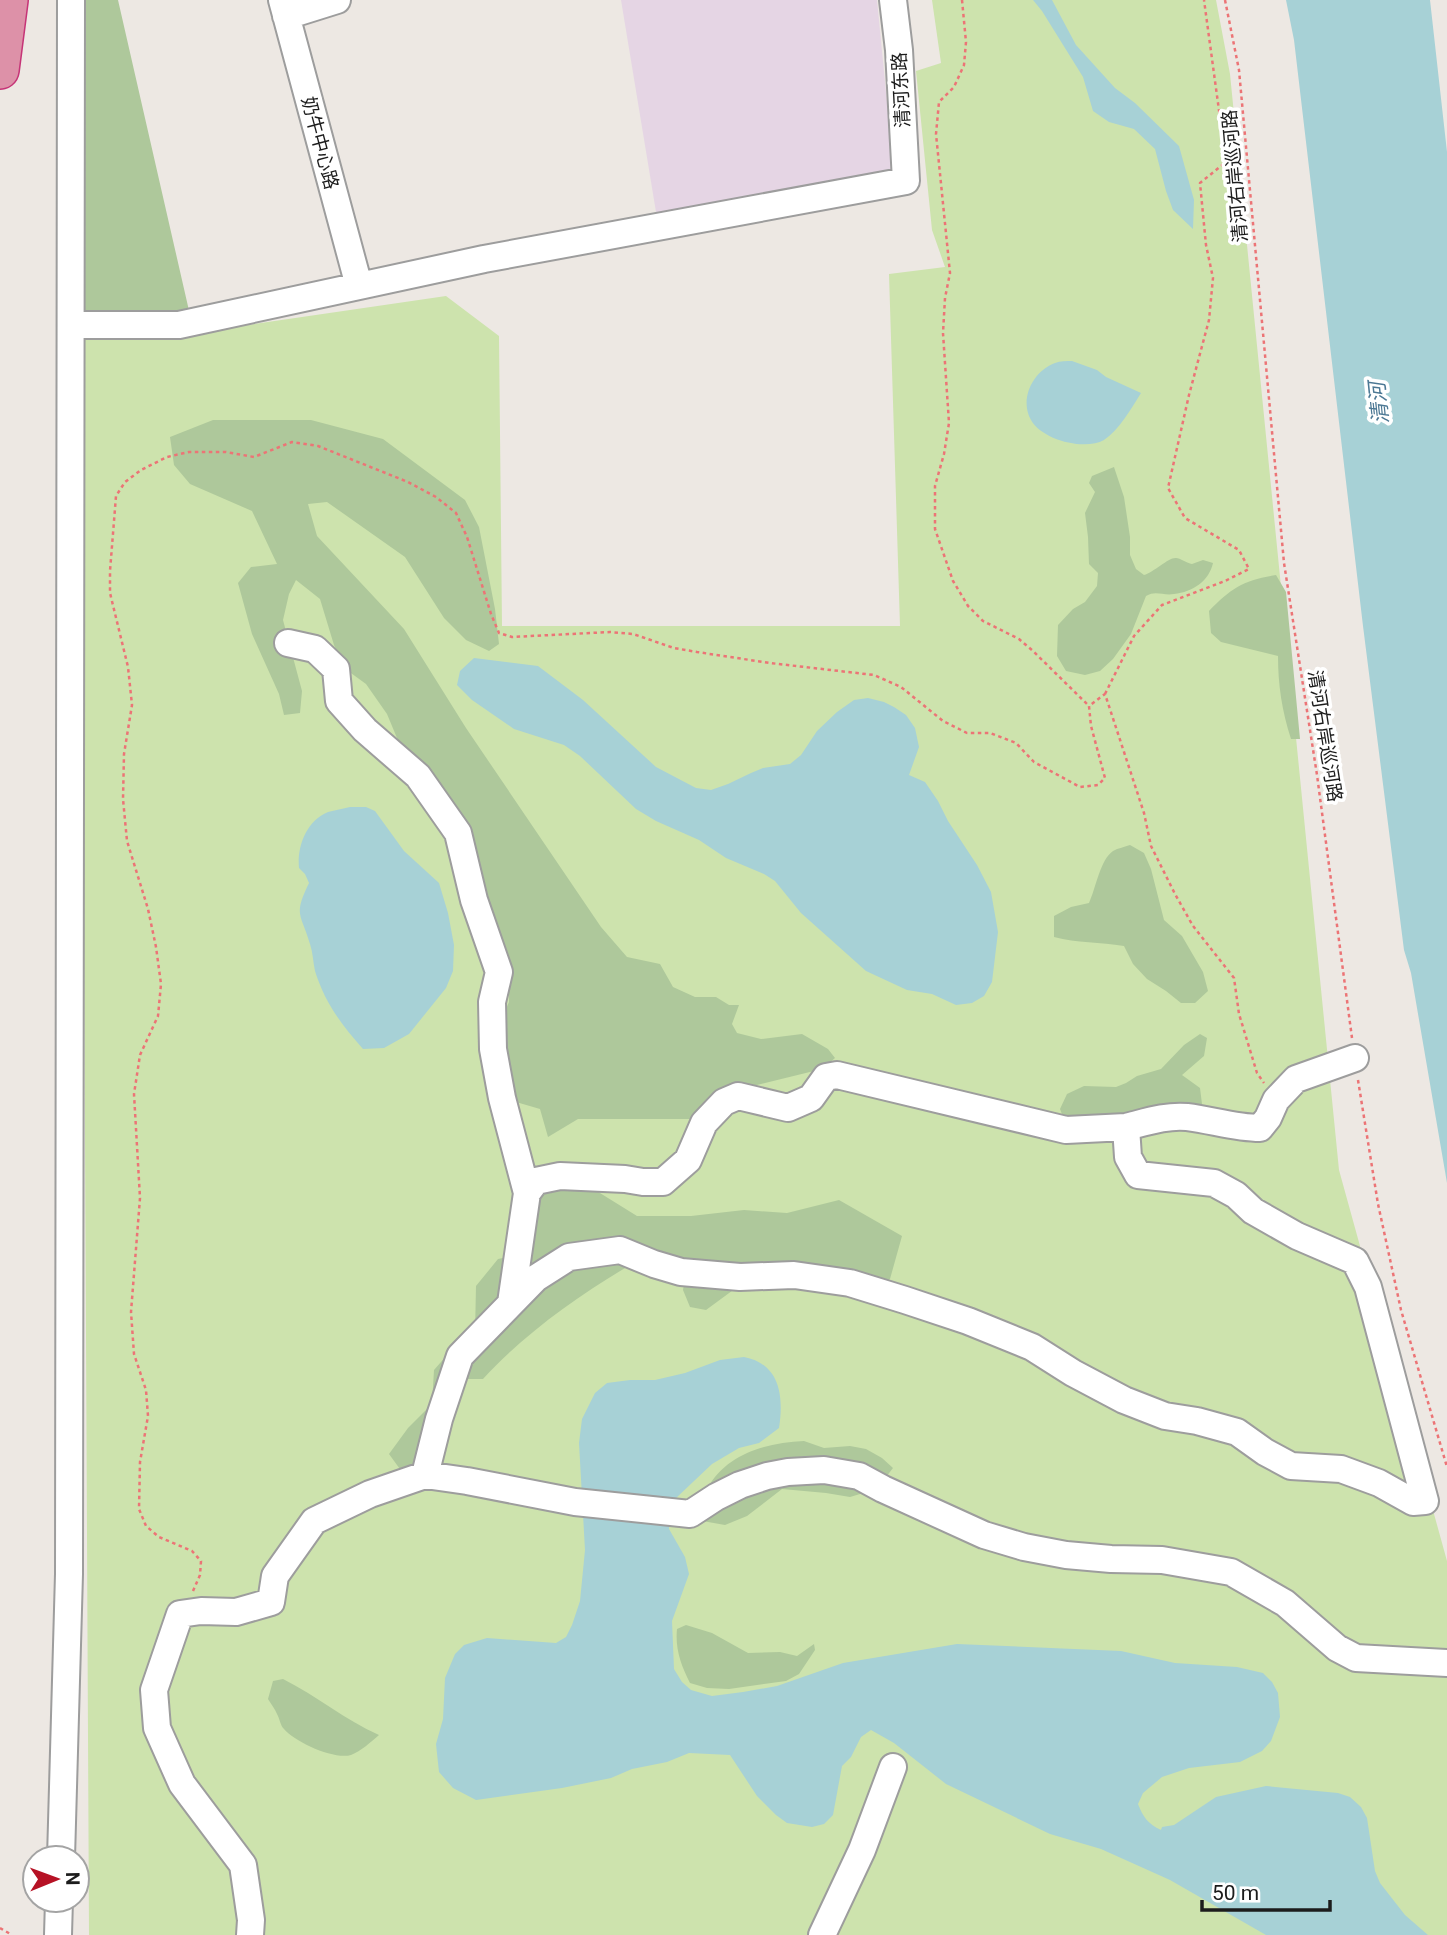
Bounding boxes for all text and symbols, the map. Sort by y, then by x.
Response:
street label: 清河东路 [888,51,914,129]
street label: 奶牛中心路 [297,94,343,192]
street label: 清河右岸巡河路 [1218,109,1252,243]
water label: 清河 [1364,377,1393,425]
street label: 清河右岸巡河路 [1303,669,1347,803]
north arrow [21,1844,91,1914]
scale bar [1202,1868,1330,1912]
text: N [61,1872,84,1886]
text: 50 m [1212,1881,1259,1905]

